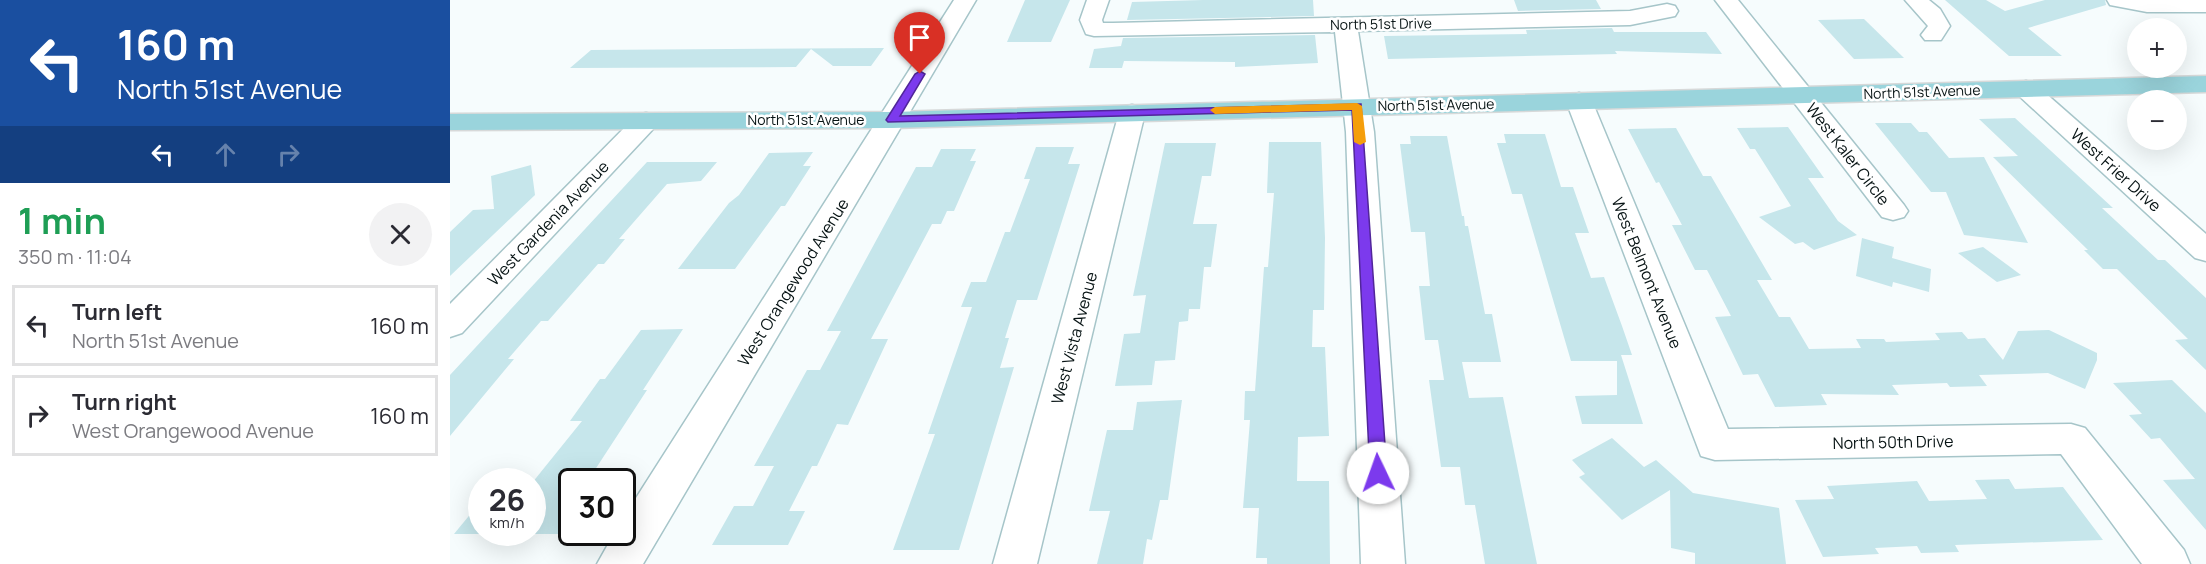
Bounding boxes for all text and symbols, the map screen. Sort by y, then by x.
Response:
pin [894,12,945,74]
street label: North 51st Drive [1330,13,1432,34]
text: 160 m [117,15,235,73]
map controls [2127,18,2187,150]
button: + [2127,18,2187,78]
icon: arrive [903,21,936,54]
icon: left [18,24,96,102]
text: North 51st Avenue [117,70,342,107]
street label: North 51st Avenue [1863,80,1981,103]
button: − [2127,90,2187,150]
street label: North 51st Avenue [1377,94,1495,115]
street label: West Kaler Circle [1801,98,1895,210]
street label: North 51st Avenue [748,110,864,129]
street label: West Frier Drive [2066,123,2166,217]
icon: left [146,138,179,171]
icon: ahead [209,138,242,171]
icon: right [272,138,305,171]
street label: West Gardenia Avenue [482,156,614,290]
street label: West Orangewood Avenue [732,194,854,370]
street label: West Belmont Avenue [1607,194,1687,352]
text: 1 min [18,196,106,245]
button: close [369,203,432,266]
text: 350 m · 11:04 [18,243,132,270]
street label: West Vista Avenue [1046,269,1102,407]
text: Turn left [72,297,162,327]
icon: left [21,309,54,342]
text: 160 m [370,311,429,341]
text: North 51st Avenue [72,327,239,354]
text: Turn right [72,387,177,417]
icon: right [21,399,54,432]
text: 160 m [370,401,429,431]
text: West Orangewood Avenue [72,417,314,444]
street label: North 50th Drive [1832,430,1954,454]
position arrow [1346,441,1410,505]
speed limit sign: 30 [558,468,636,546]
text: 26 [489,479,525,520]
text: km/h [490,512,524,533]

